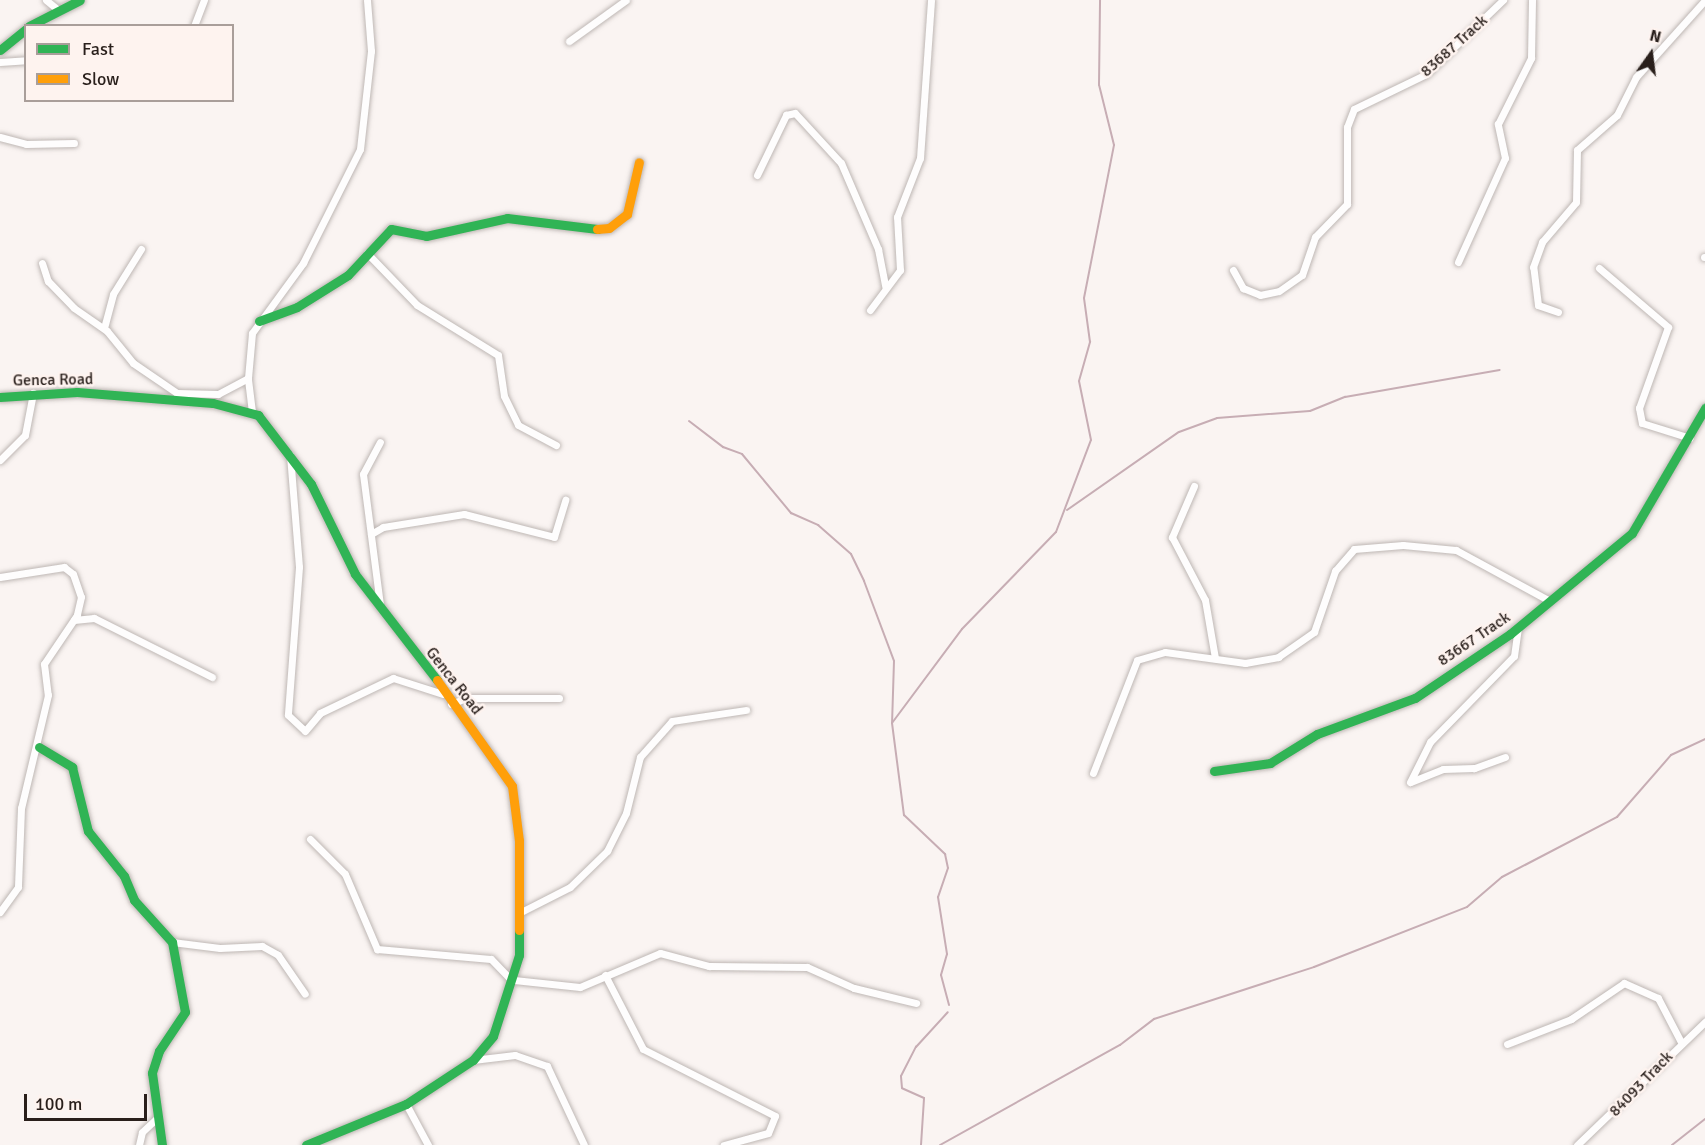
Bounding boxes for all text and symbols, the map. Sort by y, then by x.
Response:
street label: 83687 Track [1417,11,1491,81]
legend [24,24,234,102]
north arrow [1621,24,1681,84]
text: N [1648,25,1663,48]
text: Fast [82,38,114,60]
text: Slow [82,68,119,90]
street label: Genca Road [13,370,93,390]
street label: 83667 Track [1434,608,1514,670]
street label: Genca Road [422,643,486,719]
street label: 84093 Track [1605,1047,1677,1121]
scale bar [27,1082,150,1120]
text: 100 m [35,1093,82,1115]

